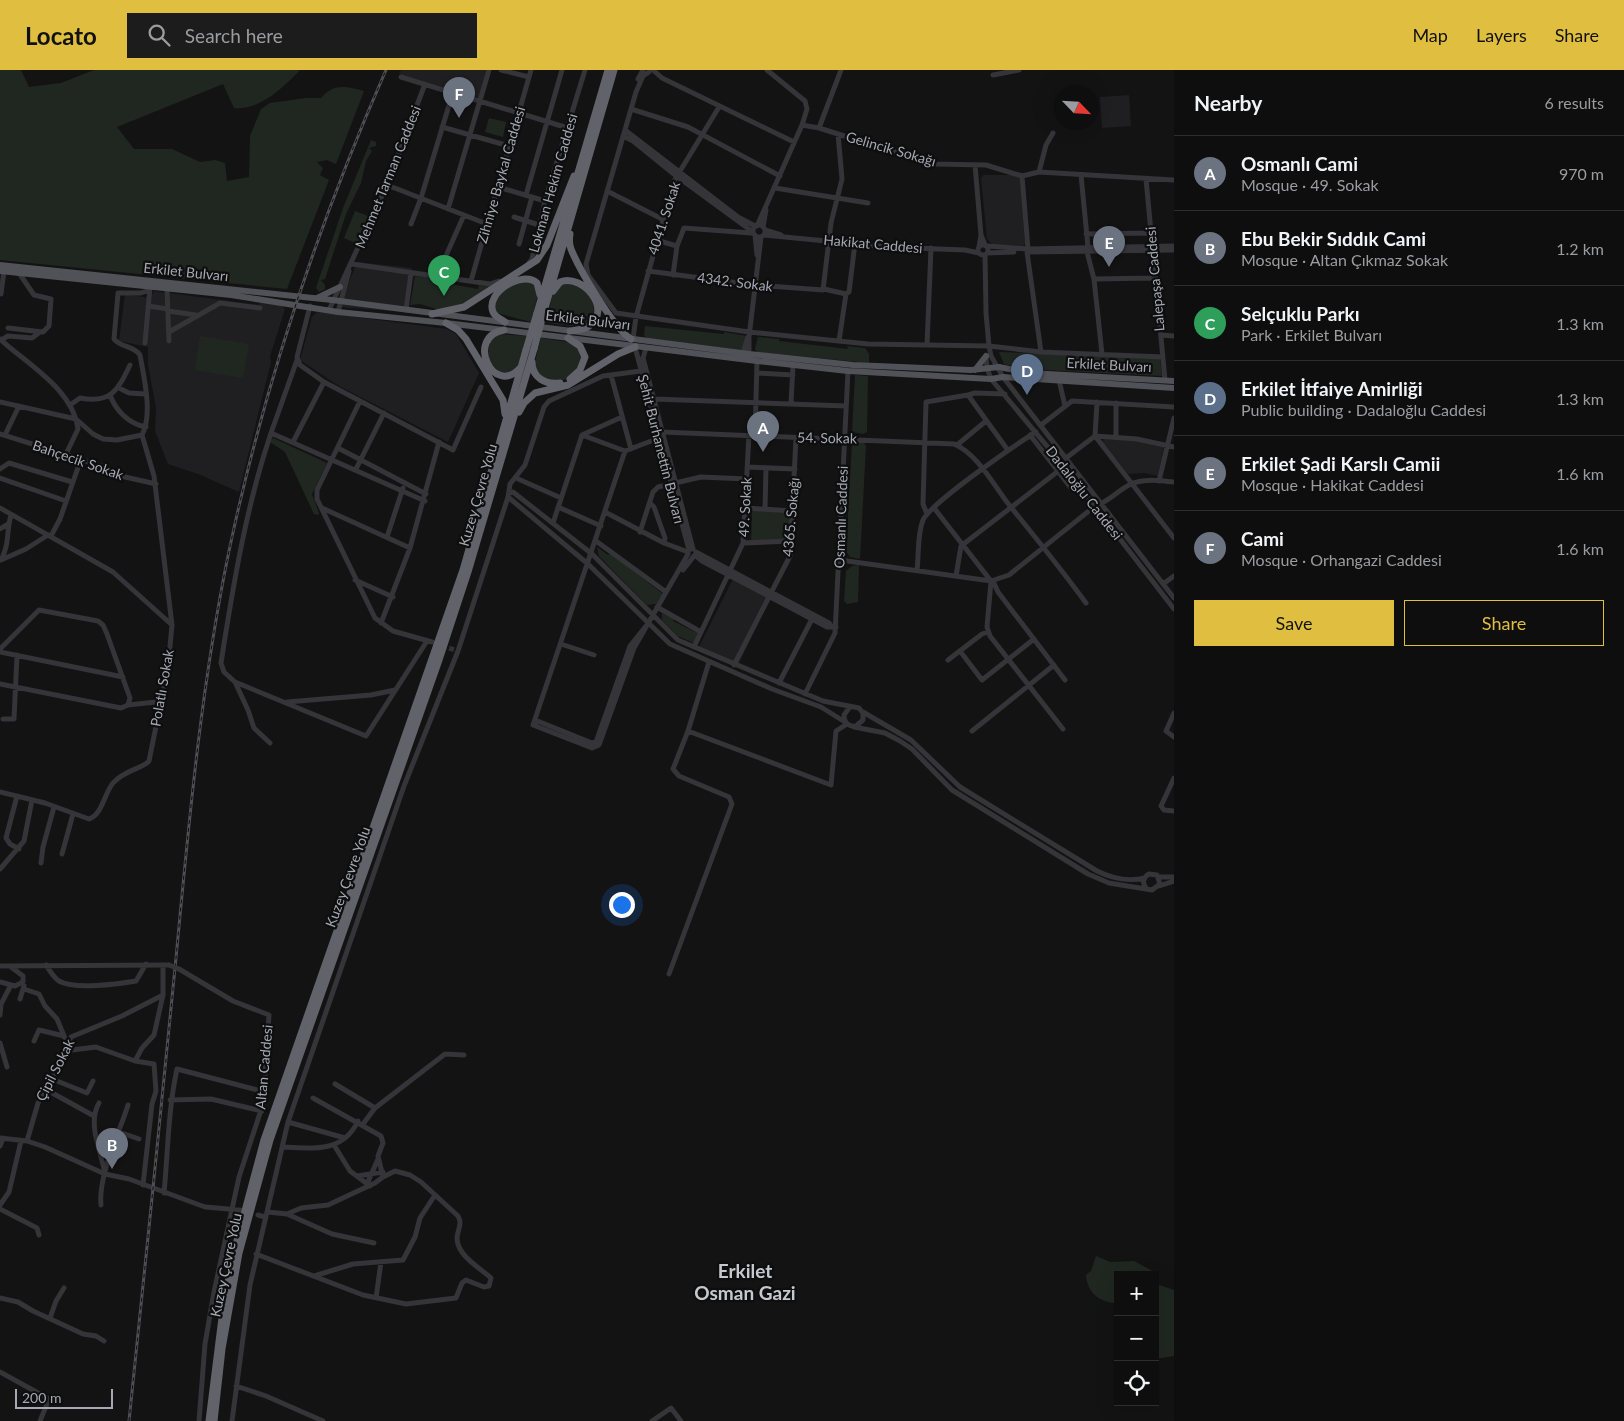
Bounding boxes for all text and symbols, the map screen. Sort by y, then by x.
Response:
search box [127,13,477,58]
text: Locato [25,21,97,50]
icon: search [145,21,173,49]
text: Search here [185,24,283,47]
text: Map [1412,24,1448,46]
text: Layers [1476,24,1527,46]
text: Share [1555,24,1599,46]
pin: F [443,77,475,118]
north arrow [1054,85,1099,130]
text: Nearby [1194,90,1262,115]
text: 6 results [1544,93,1604,112]
street label: Mehmet Tarman Caddesi [351,103,424,251]
street label: Zihniye Baykal Caddesi [473,105,528,245]
street label: Lokman Hekim Caddesi [525,111,581,254]
street label: Gelincik Sokağı [844,128,938,170]
text: Osmanlı Cami [1241,152,1358,175]
text: A [1204,164,1216,183]
text: 970 m [1559,164,1604,183]
text: Mosque · 49. Sokak [1241,175,1379,194]
street label: 4041. Sokak [644,178,684,257]
pin: E [1093,226,1125,267]
street label: Lalepaşa Caddesi [1141,226,1168,332]
text: Ebu Bekir Sıddık Cami [1241,227,1426,250]
street label: Hakikat Caddesi [823,231,923,256]
text: B [1205,239,1215,258]
text: 1.2 km [1556,239,1604,258]
text: Mosque · Altan Çıkmaz Sokak [1241,250,1448,269]
pin: C [428,255,460,296]
street label: Erkilet Bulvarı [143,259,229,284]
street label: 4342. Sokak [696,268,775,295]
text: Selçuklu Parkı [1241,302,1360,325]
street label: Erkilet Bulvarı [545,306,631,333]
text: C [1205,314,1215,333]
text: 1.3 km [1556,314,1604,333]
text: Park · Erkilet Bulvarı [1241,325,1382,344]
pin: D [1011,354,1043,395]
street label: Erkilet Bulvarı [1066,354,1152,375]
street label: Şehit Burhanettin Bulvarı [635,372,688,525]
text: Erkilet İtfaiye Amirliği [1241,377,1423,400]
text: D [1204,389,1216,408]
text: 1.3 km [1556,389,1604,408]
text: Public building · Dadaloğlu Caddesi [1241,400,1486,419]
pin: A [747,411,779,452]
street label: 54. Sokak [797,428,858,447]
street label: Bahçecik Sokak [30,436,127,483]
street label: Kuzey Çevre Yolu [455,442,500,548]
street label: Dadaloğlu Caddesi [1043,442,1126,543]
text: Erkilet Şadi Karslı Camii [1241,452,1440,475]
text: E [1205,464,1215,483]
text: 1.6 km [1556,464,1604,483]
street label: Osmanlı Caddesi [830,465,851,569]
text: Mosque · Hakikat Caddesi [1241,475,1424,494]
street label: 49. Sokak [734,476,755,537]
street label: 4365. Sokağı [779,477,802,557]
text: Cami [1241,527,1284,550]
text: F [1205,539,1215,558]
text: 1.6 km [1556,539,1604,558]
text: Mosque · Orhangazi Caddesi [1241,550,1442,569]
button: Save [1194,600,1394,646]
button: Share [1404,600,1604,646]
street label: Polatlı Sokak [146,647,177,728]
street label: Kuzey Çevre Yolu [321,824,374,929]
your location [609,892,635,918]
street label: Altan Caddesi [251,1024,276,1110]
street label: Çipil Sokak [32,1035,78,1104]
pin: B [96,1128,128,1169]
street label: Kuzey Çevre Yolu [206,1211,245,1318]
district label: Erkilet Osman Gazi [694,1259,796,1304]
map controls [1114,1271,1159,1406]
button: + [1114,1271,1159,1316]
button: − [1114,1316,1159,1361]
button: locate [1114,1361,1159,1406]
scale bar [15,1386,112,1409]
text: 200 m [22,1389,61,1406]

